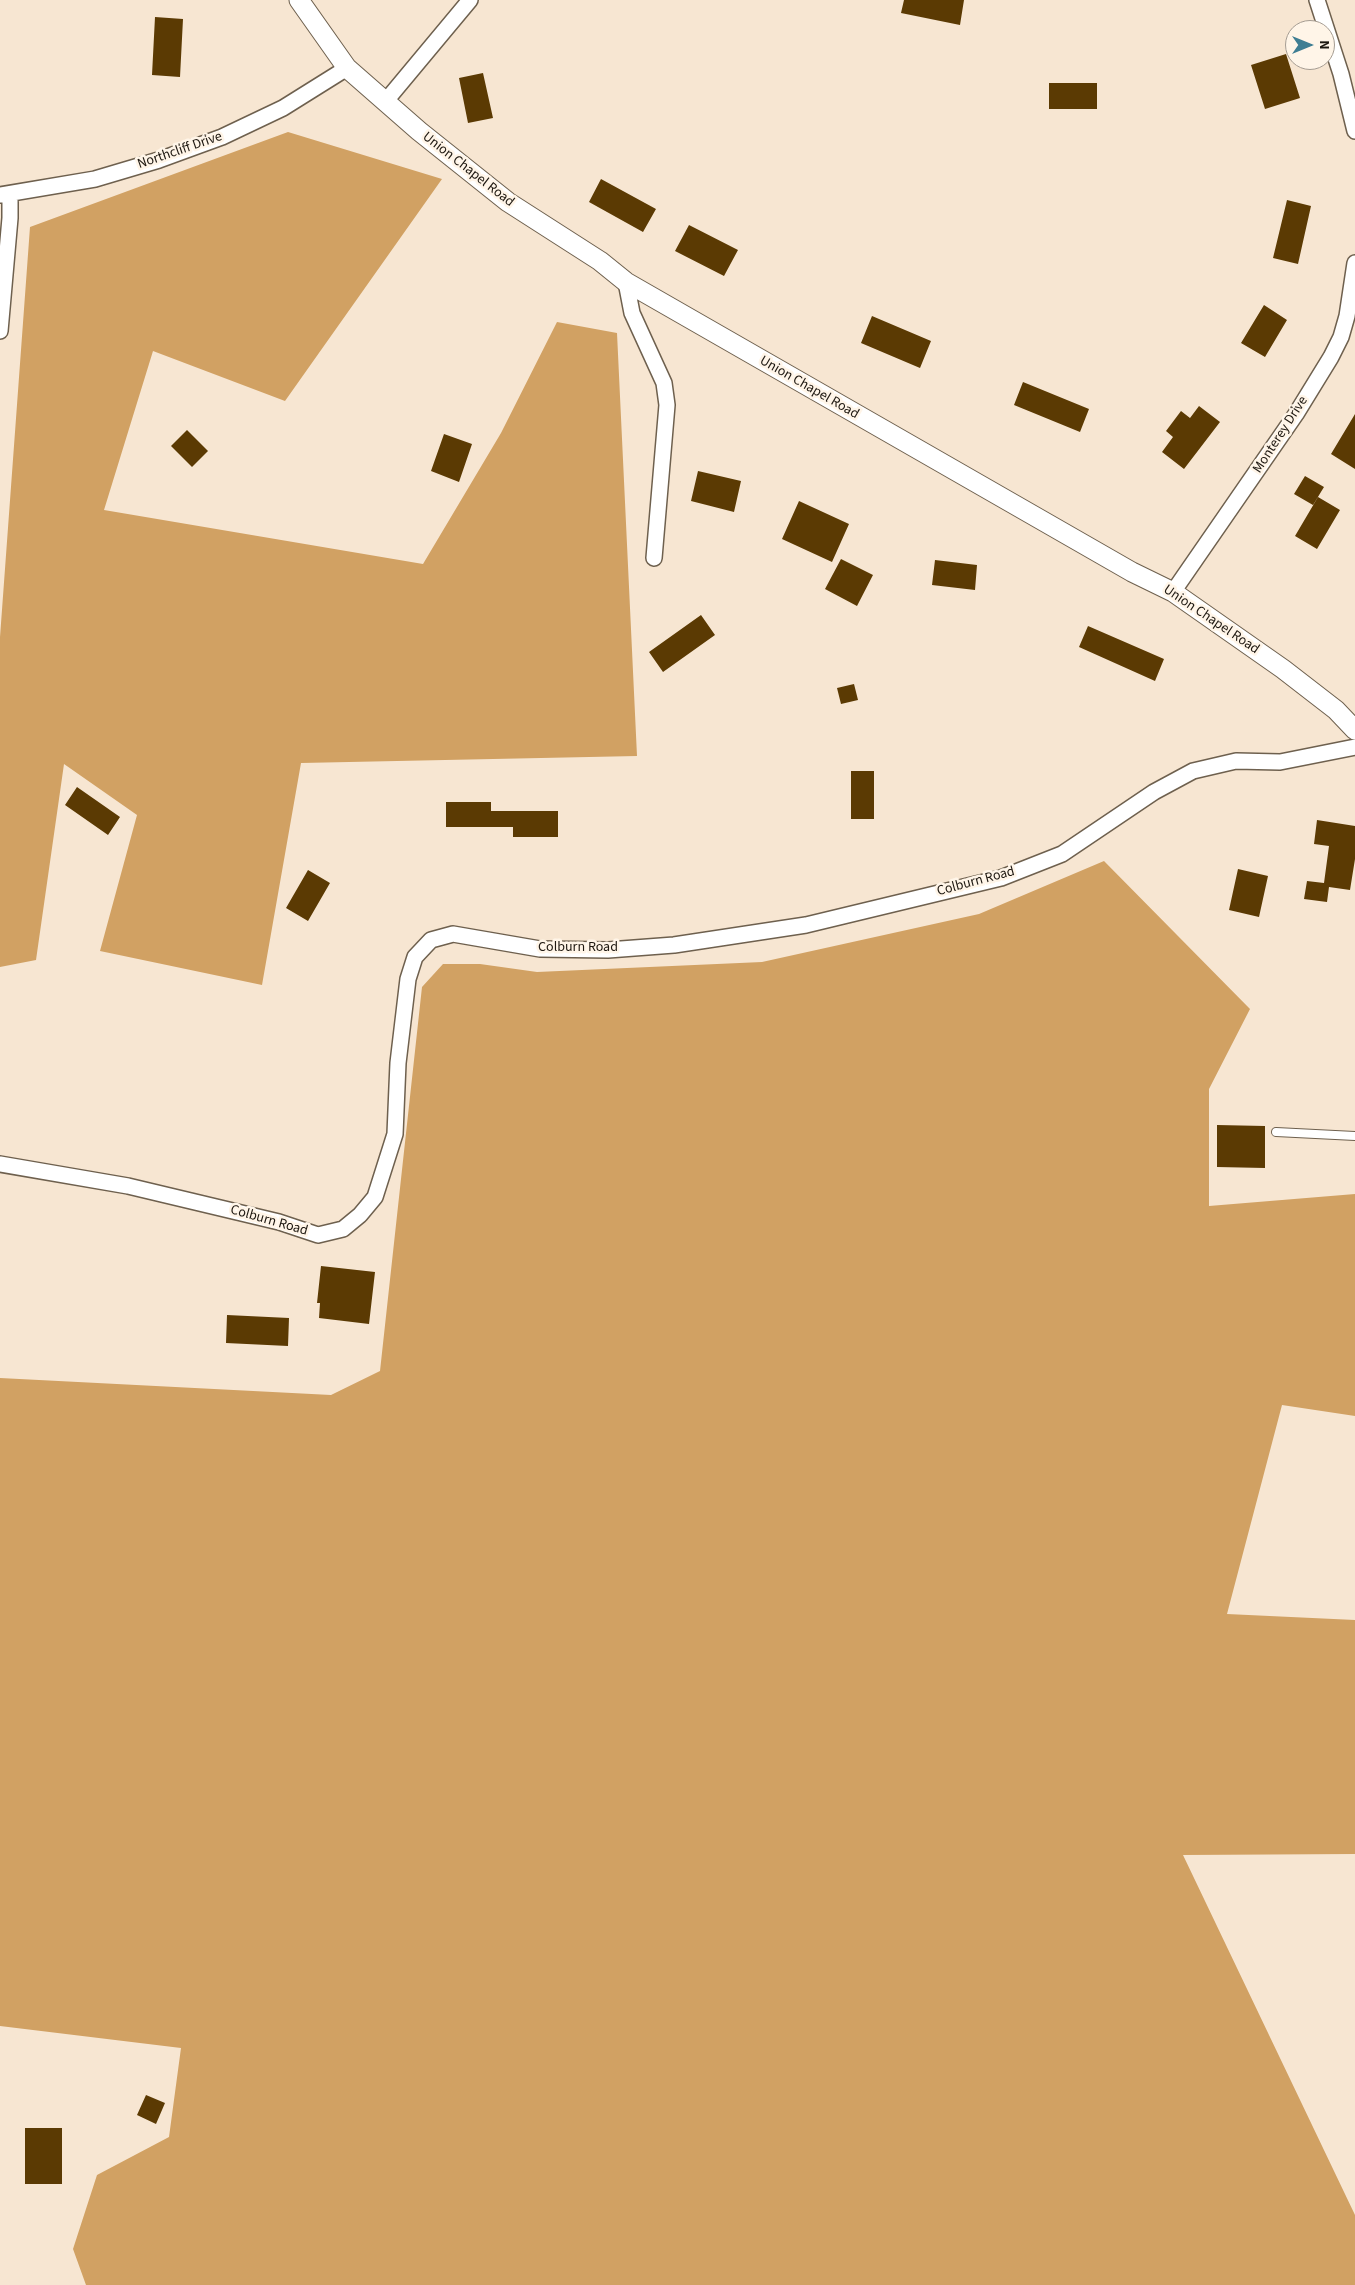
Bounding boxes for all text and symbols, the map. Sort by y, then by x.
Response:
north arrow [1285,20,1335,70]
text: N [1314,40,1334,50]
street label: Northcliff Drive [135,129,225,173]
street label: Union Chapel Road [419,129,517,211]
street label: Union Chapel Road [756,353,862,423]
street label: Monterey Drive [1250,393,1312,477]
street label: Union Chapel Road [1160,582,1262,658]
street label: Colburn Road [935,864,1017,900]
street label: Colburn Road [538,940,618,956]
street label: Colburn Road [228,1202,310,1240]

